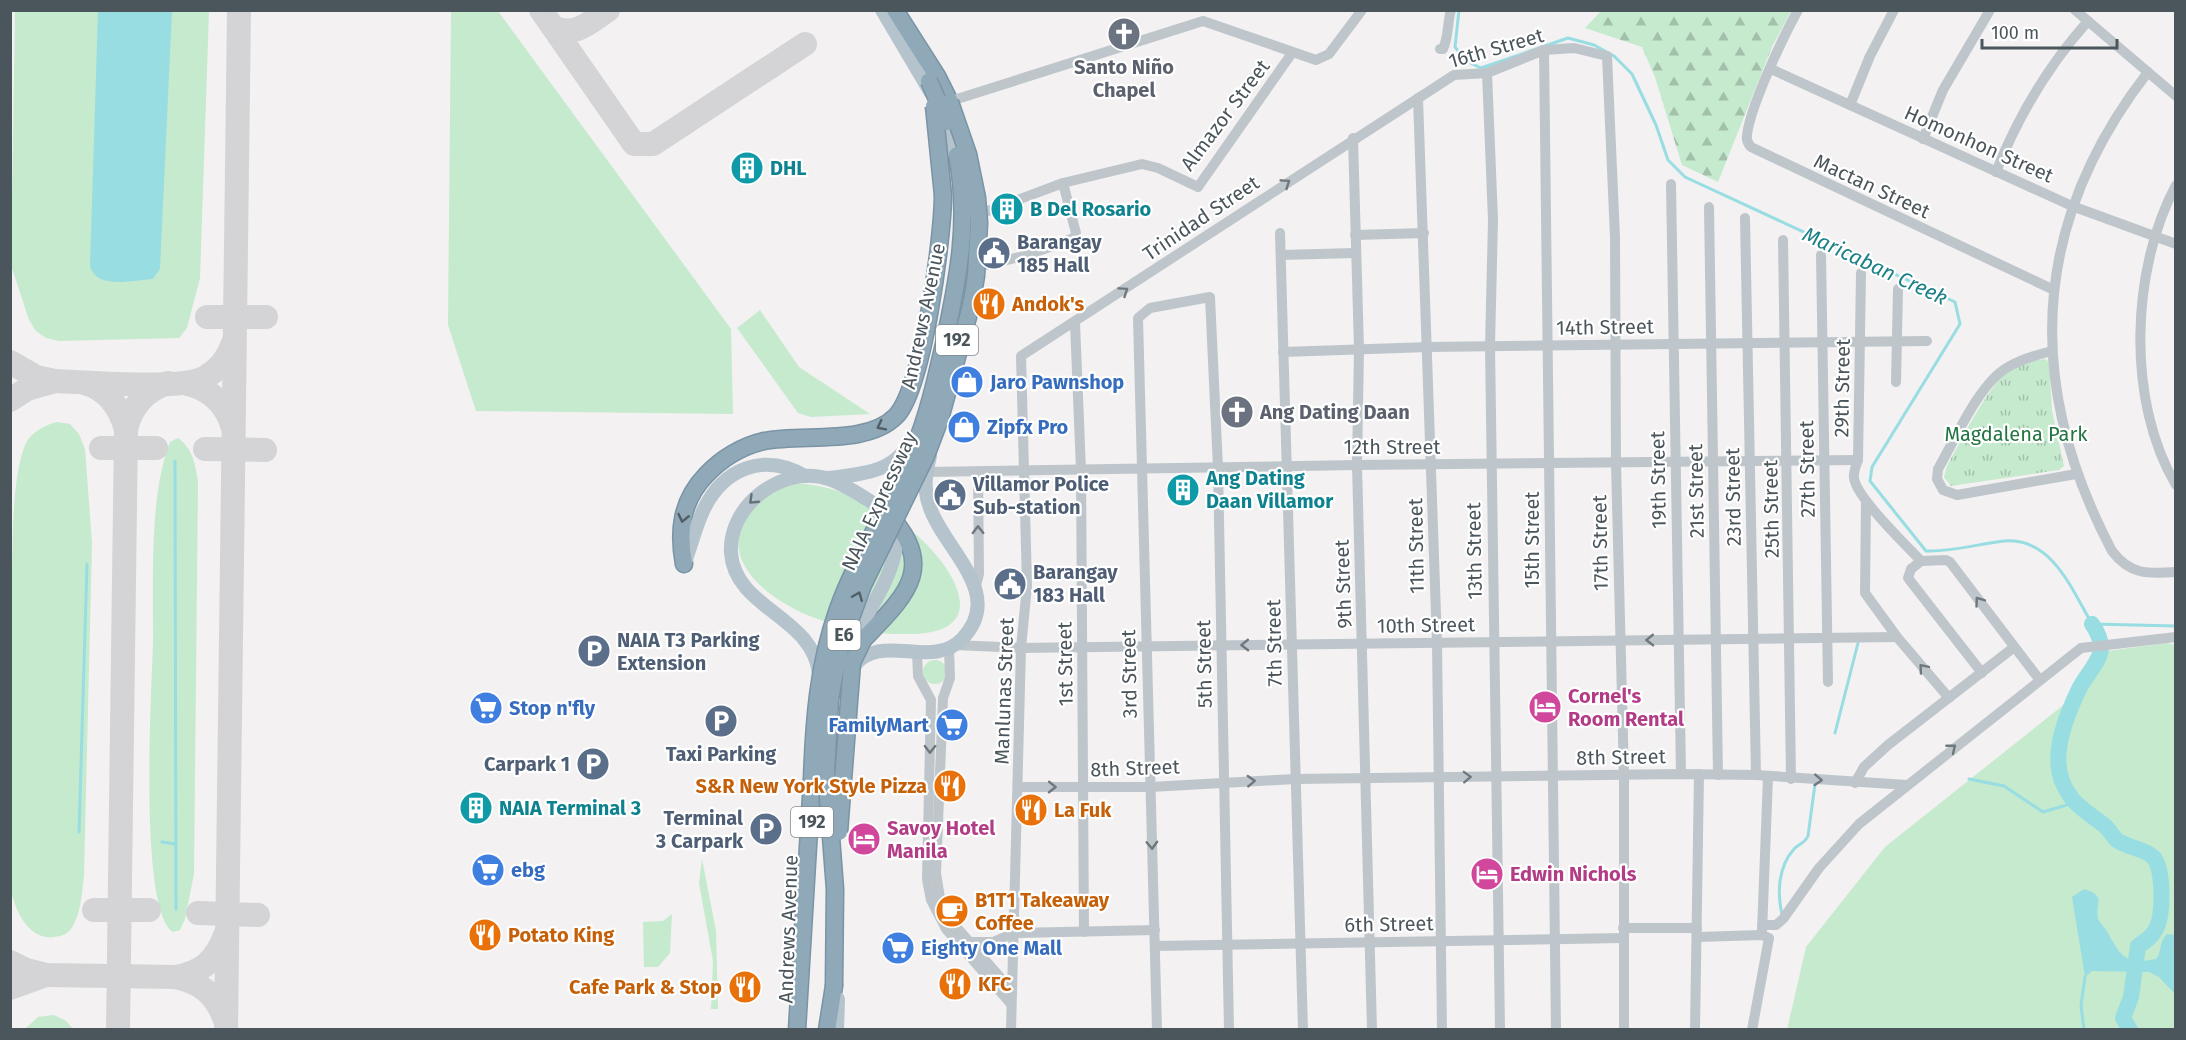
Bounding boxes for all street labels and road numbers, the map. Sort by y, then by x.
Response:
street label: 16th Street [1446,23,1547,73]
street label: Almazor Street [1175,54,1275,175]
street label: Homonhon Street [1901,100,2058,188]
street label: Mactan Street [1810,149,1935,224]
street label: Trinidad Street [1138,170,1264,266]
street label: Andrews Avenue [896,241,950,391]
street label: 14th Street [1556,314,1655,340]
road number: 192 [936,325,978,355]
street label: 29th Street [1829,338,1855,438]
street label: 27th Street [1794,419,1820,518]
street label: NAIA Expressway [836,427,922,574]
street label: 19th Street [1645,430,1671,529]
street label: 12th Street [1343,435,1441,459]
street label: 21st Street [1683,443,1709,538]
street label: 23rd Street [1720,447,1746,546]
street label: 25th Street [1758,459,1784,558]
street label: 15th Street [1520,491,1544,589]
street label: 17th Street [1587,494,1613,591]
street label: 11th Street [1403,497,1429,594]
street label: 13th Street [1461,501,1487,600]
street label: 9th Street [1329,538,1357,629]
street label: 7th Street [1261,598,1287,687]
street label: 10th Street [1377,612,1476,638]
street label: Manlunas Street [989,616,1019,765]
street label: 5th Street [1191,619,1217,708]
road number: E6 [828,620,860,650]
street label: 1st Street [1052,621,1078,707]
street label: 3rd Street [1116,629,1142,719]
street label: 8th Street [1576,744,1667,770]
street label: 8th Street [1090,754,1181,782]
road number: 192 [791,807,833,837]
street label: Andrews Avenue [773,854,803,1004]
street label: 6th Street [1344,911,1435,937]

